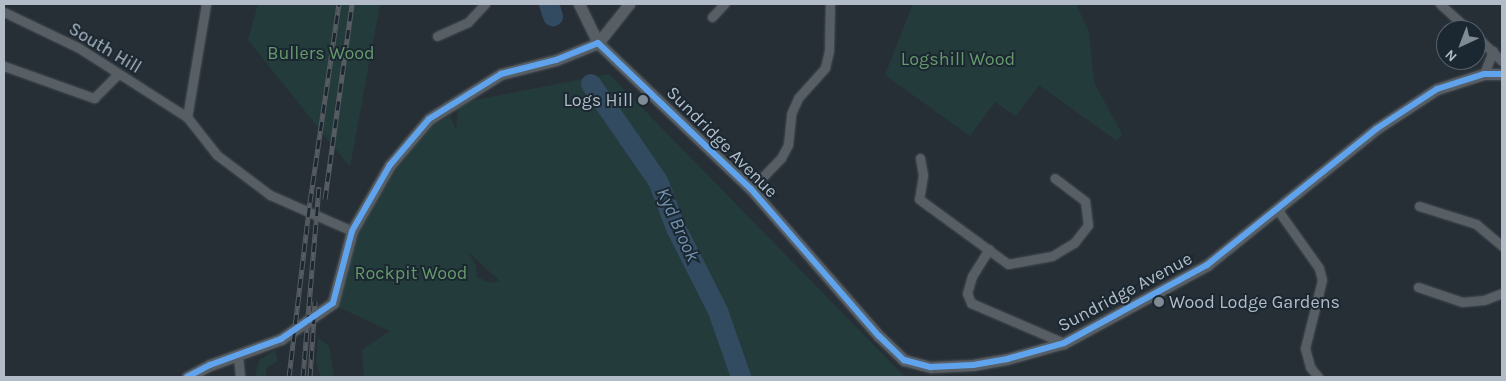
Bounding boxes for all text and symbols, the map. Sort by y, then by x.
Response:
street label: South Hill [65,18,145,78]
north arrow [1436,20,1486,70]
park label: Bullers Wood [267,42,375,64]
text: N [1442,46,1461,65]
park label: Logshill Wood [901,48,1015,70]
street label: Sundridge Avenue [662,82,782,202]
place label: Logs Hill [563,89,633,111]
marker: Logs Hill [637,94,649,106]
water label: Kyd Brook [651,185,703,265]
street label: Sundridge Avenue [1054,248,1196,336]
park label: Rockpit Wood [354,262,468,284]
place label: Wood Lodge Gardens [1169,291,1340,313]
marker: Wood Lodge Gardens [1153,296,1165,308]

